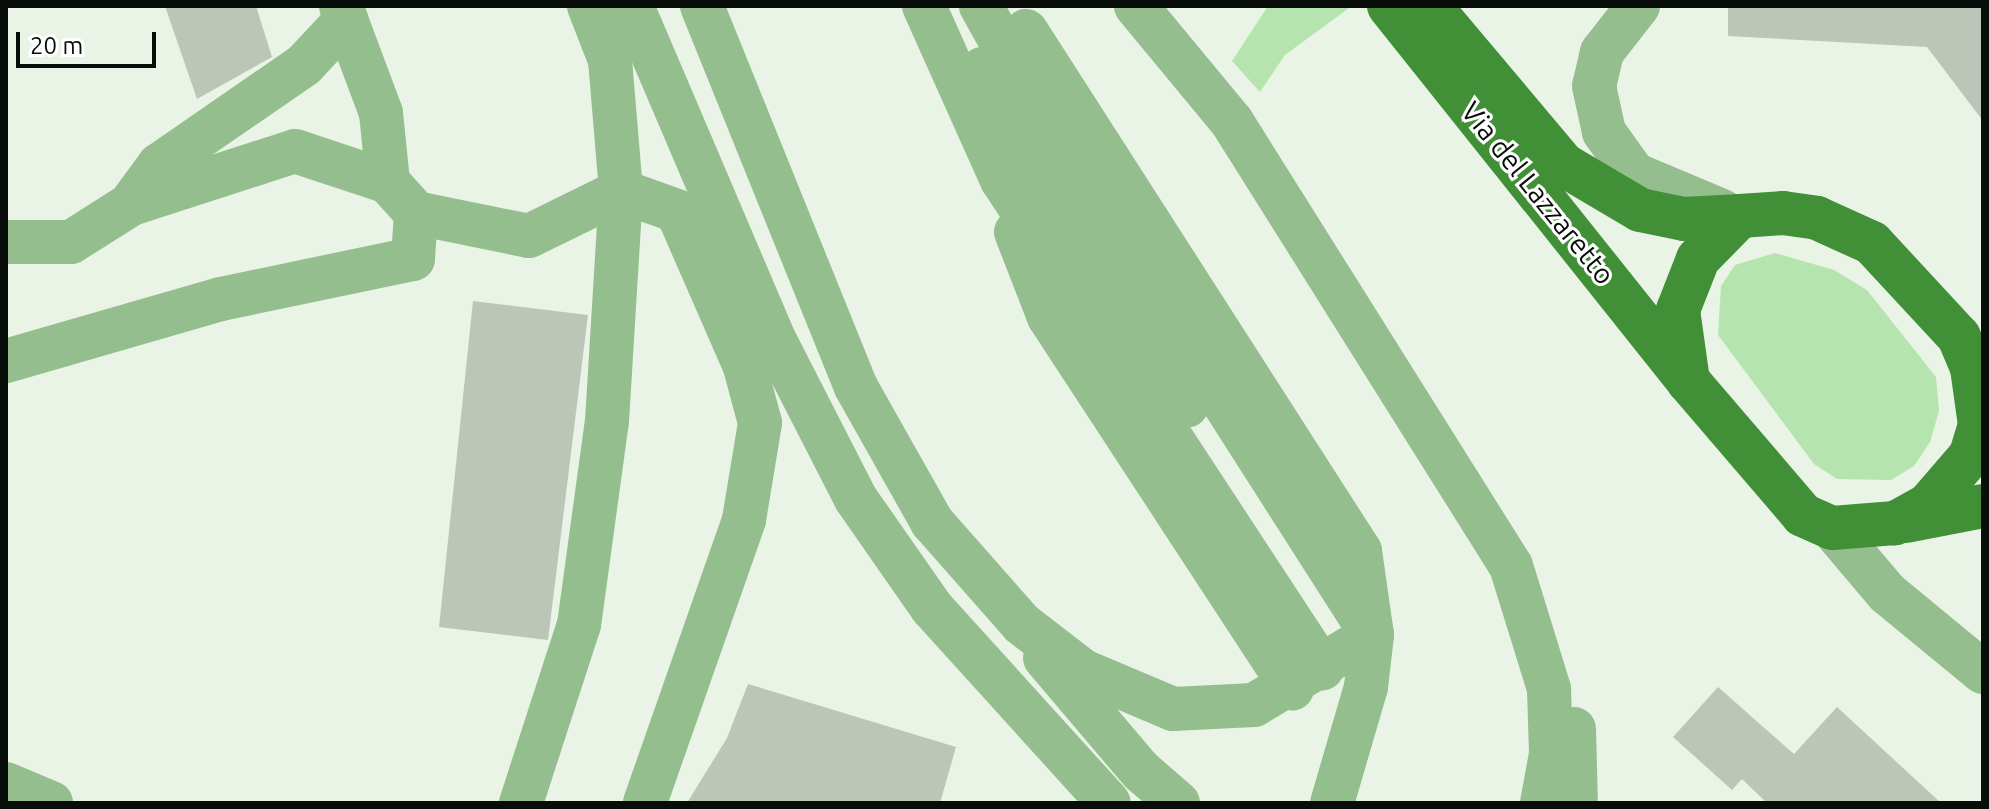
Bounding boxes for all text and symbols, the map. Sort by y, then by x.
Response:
scale bar [20,16,160,66]
text: 20 m [30,32,83,59]
street label: Via del Lazzaretto [1454,95,1622,291]

